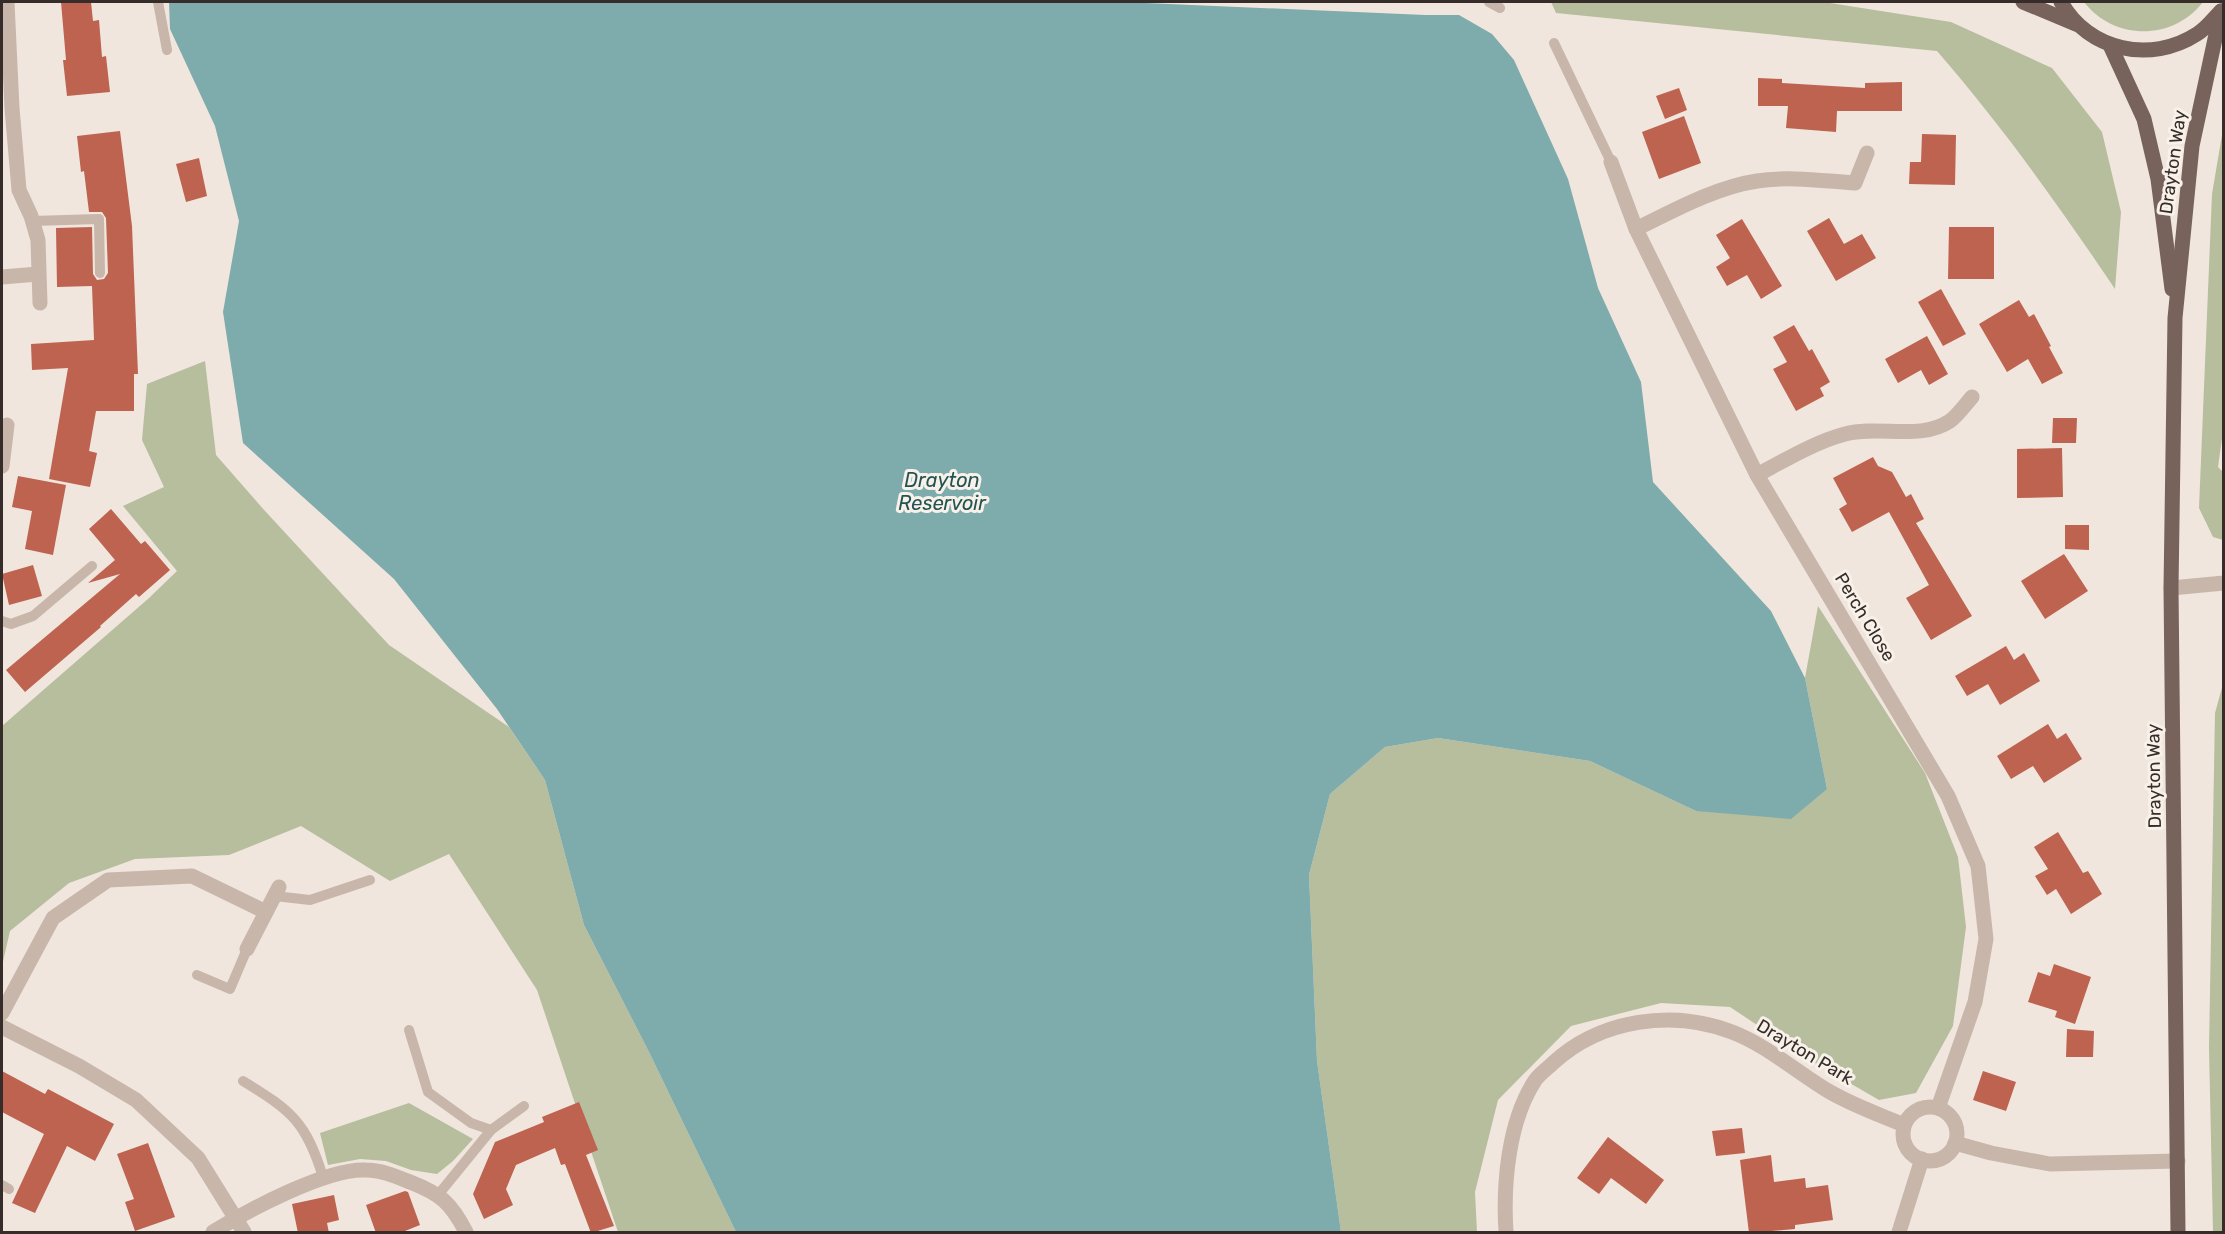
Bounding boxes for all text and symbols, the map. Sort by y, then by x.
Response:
street label: Drayton Way [2155,108,2191,215]
water label: Drayton Reservoir [898,468,987,515]
street label: Perch Close [1830,569,1900,665]
street label: Drayton Way [2142,723,2166,829]
street label: Drayton Park [1753,1015,1858,1090]

